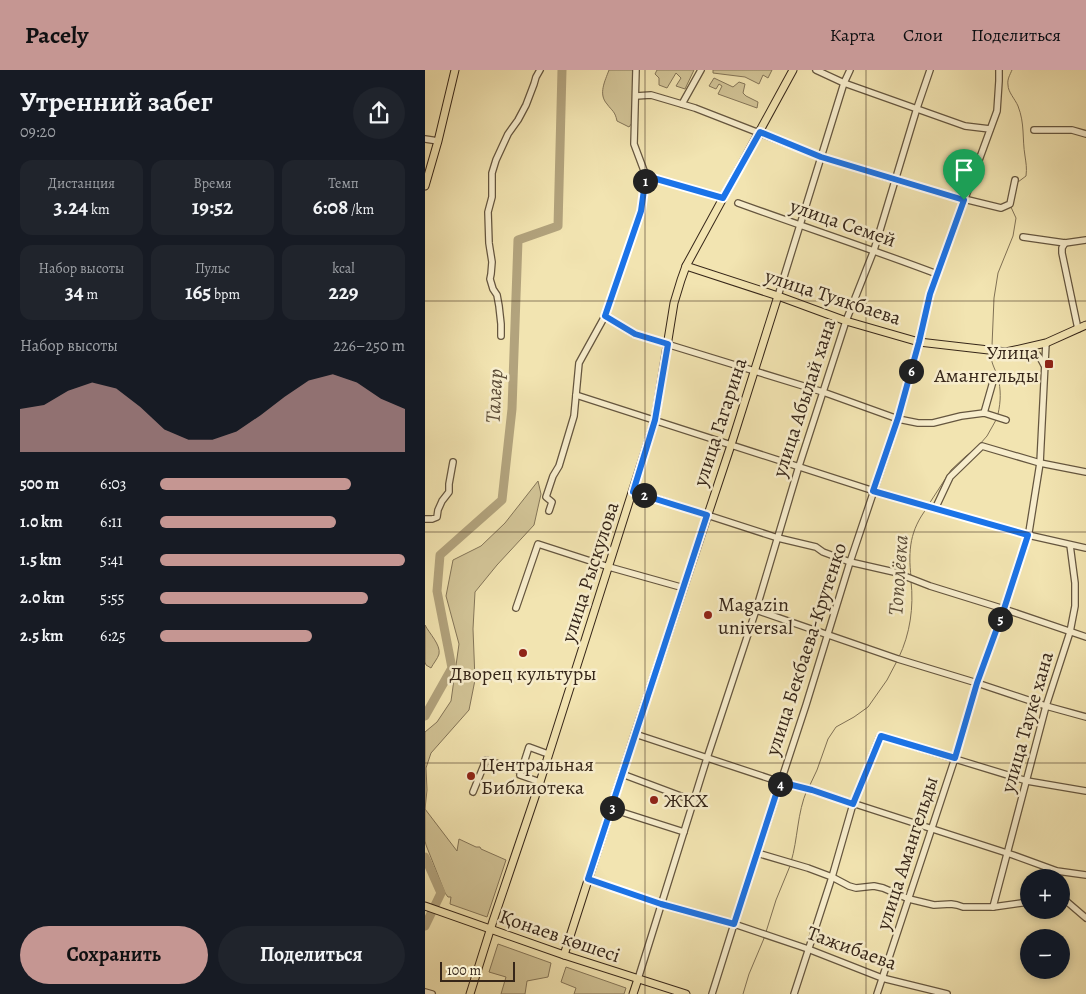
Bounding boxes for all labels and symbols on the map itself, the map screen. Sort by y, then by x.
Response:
pin [943,149,985,200]
pin: 1 [633,168,657,194]
street label: улица Семей [785,192,900,254]
street label: улица Туякбаева [761,262,905,332]
street label: улица Абылай хана [765,315,843,481]
place label: Улица Амангельды [933,339,1040,389]
street label: улица Гагарина [686,354,754,491]
pin: 6 [899,358,923,384]
marker: Улица Амангельды [1043,358,1055,370]
water label: Талғар [479,368,509,424]
pin: 2 [631,482,657,508]
street label: улица Рыскулова [554,498,626,647]
water label: Тополёвка [881,534,915,616]
street label: улица Бекбаева-Крутенко [758,539,853,760]
place label: Magazin universal [718,591,793,641]
pin: 5 [987,606,1013,632]
marker: Magazin universal [702,609,714,621]
marker: Дворец культуры [517,647,529,659]
street label: улица Тауке хана [994,648,1060,797]
place label: Дворец культуры [449,660,597,687]
place label: Центральная Библиотека [481,751,594,801]
marker: Центральная Библиотека [465,770,477,782]
pin: 4 [767,772,793,796]
street label: улица Амангельды [869,773,945,934]
place label: ЖКХ [664,787,709,814]
marker: ЖКХ [648,794,660,806]
pin: 3 [599,796,625,820]
street label: Қонаев көшесі [496,903,624,969]
street label: Тажибаева [803,919,901,977]
scale bar [440,959,515,982]

